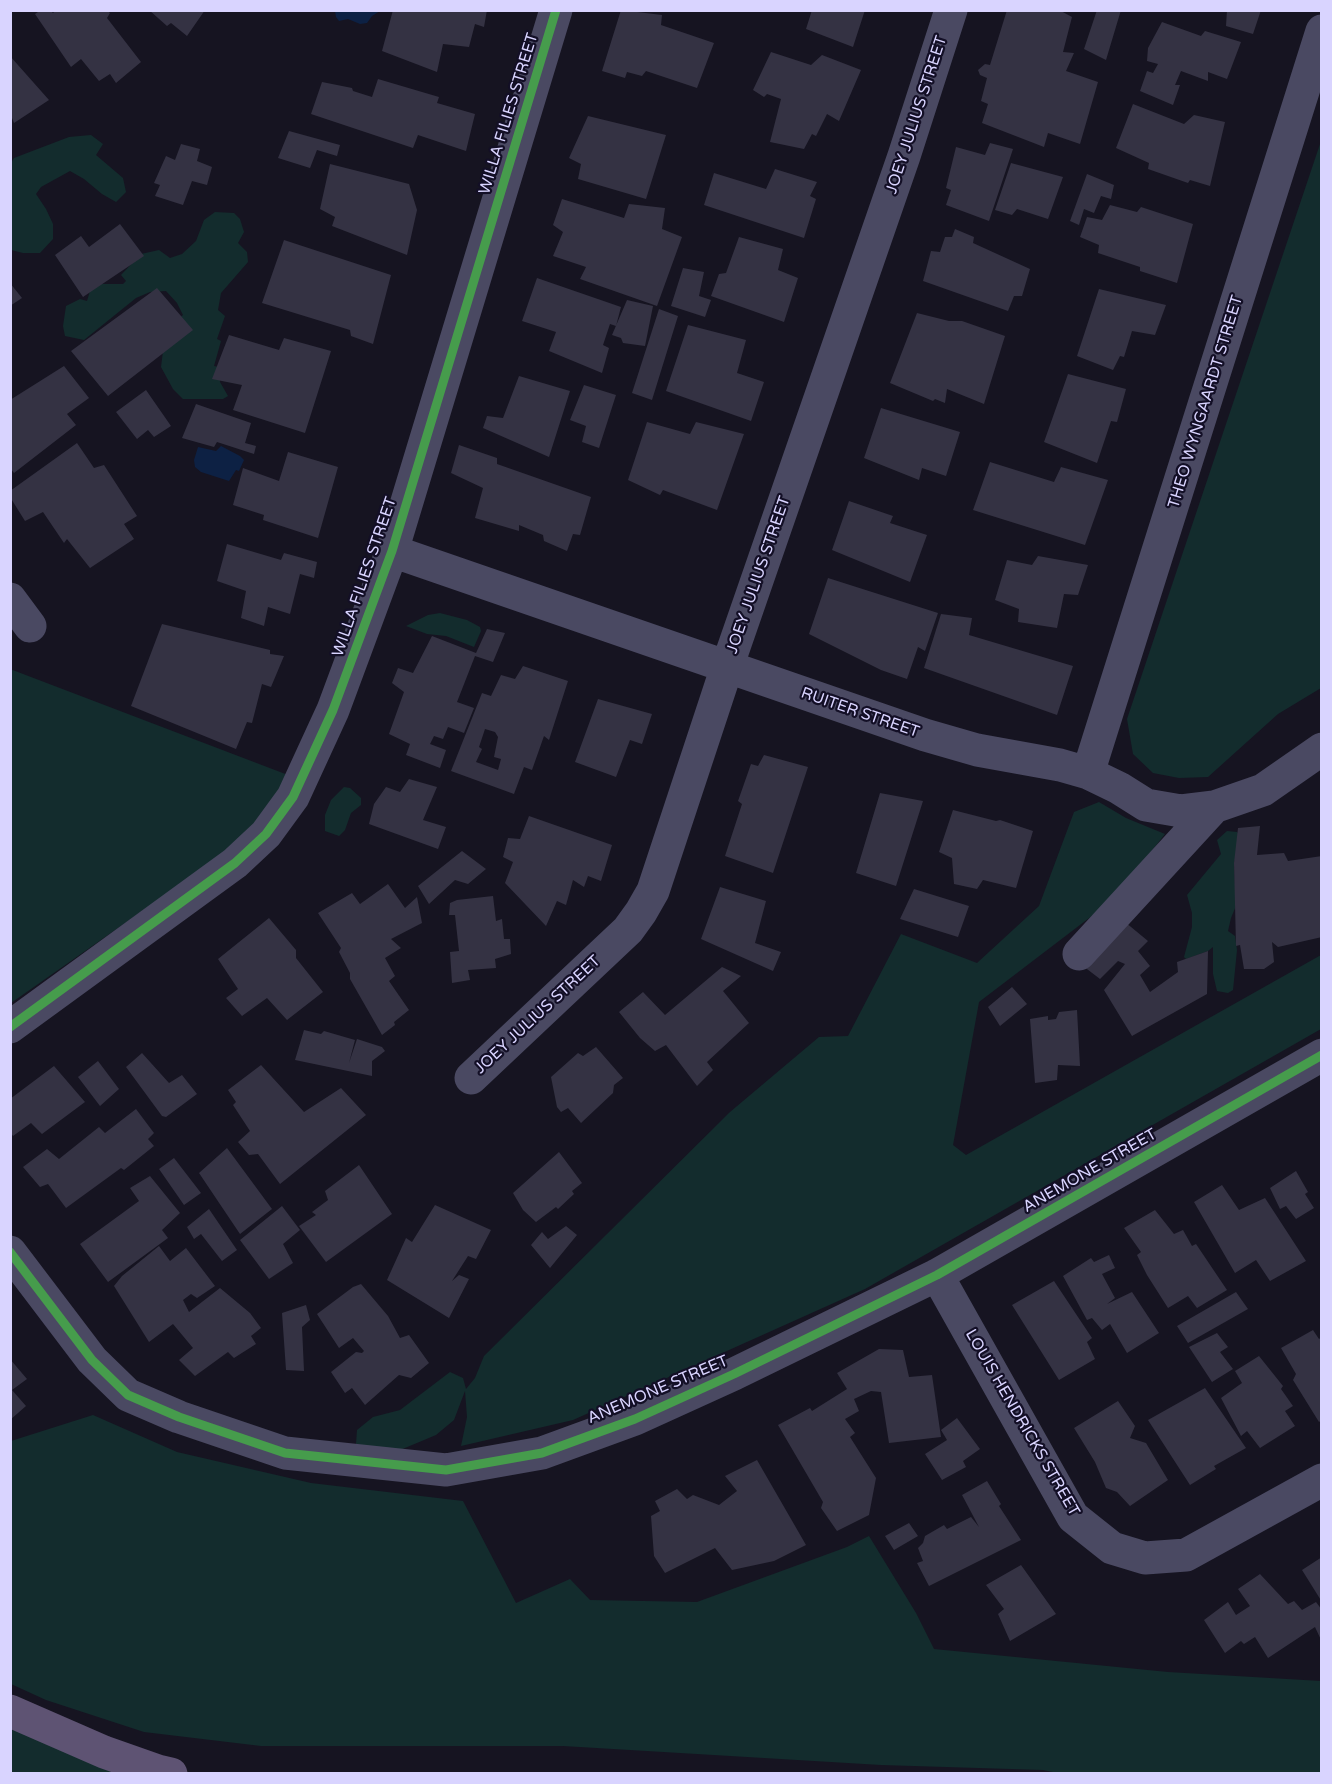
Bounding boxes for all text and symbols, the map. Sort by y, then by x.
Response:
street label: WILLA FILIES STREET [475,31,543,197]
street label: JOEY JULIUS STREET [882,34,952,196]
street label: THEO WYNGAARDT STREET [1164,293,1248,511]
street label: JOEY JULIUS STREET [723,494,795,656]
street label: WILLA FILIES STREET [329,495,401,659]
street label: RUITER STREET [798,684,922,742]
street label: JOEY JULIUS STREET [471,952,605,1078]
street label: ANEMONE STREET [1020,1125,1160,1217]
street label: LOUIS HENDRICKS STREET [961,1326,1083,1520]
street label: ANEMONE STREET [585,1352,731,1428]

